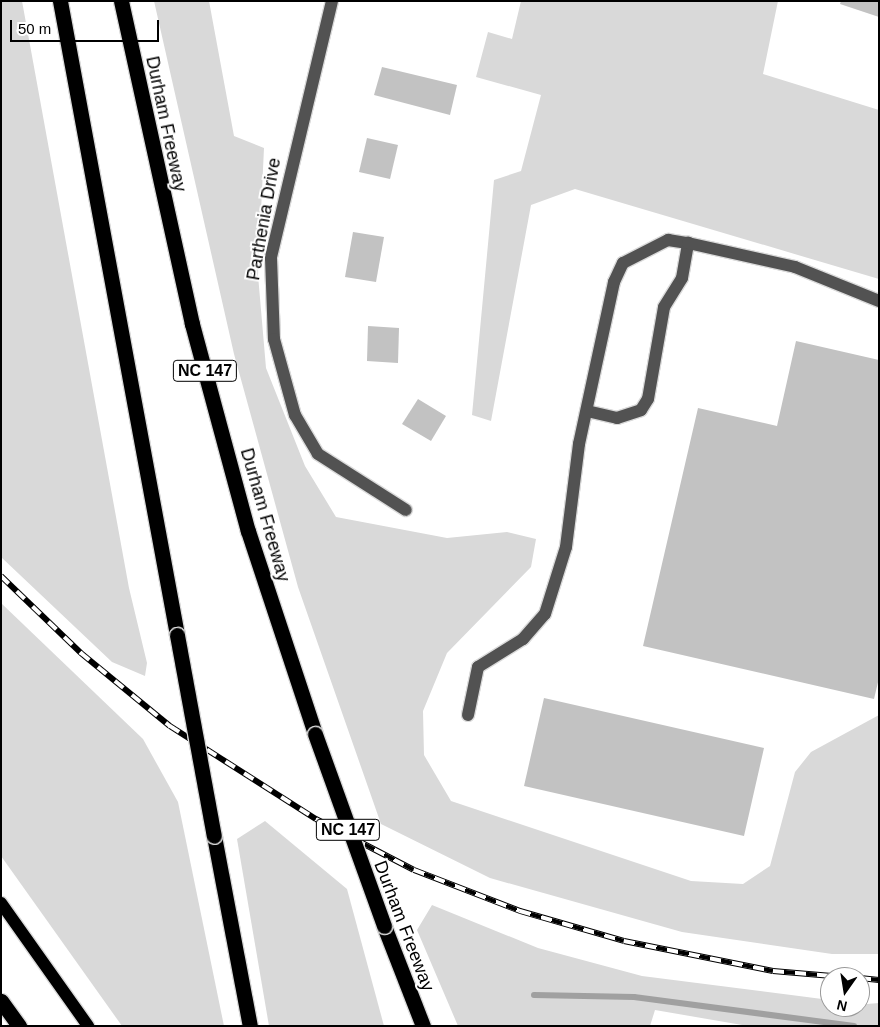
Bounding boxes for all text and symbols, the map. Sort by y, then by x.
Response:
scale bar [12,10,161,42]
text: 50 m [18,20,51,37]
street label: Durham Freeway [141,54,191,194]
street label: Parthenia Drive [243,156,285,282]
road number: NC 147 [172,358,238,384]
street label: Durham Freeway [236,446,294,584]
road number: NC 147 [316,816,380,844]
street label: Durham Freeway [369,858,439,994]
north arrow [820,967,870,1017]
text: N [835,997,849,1015]

